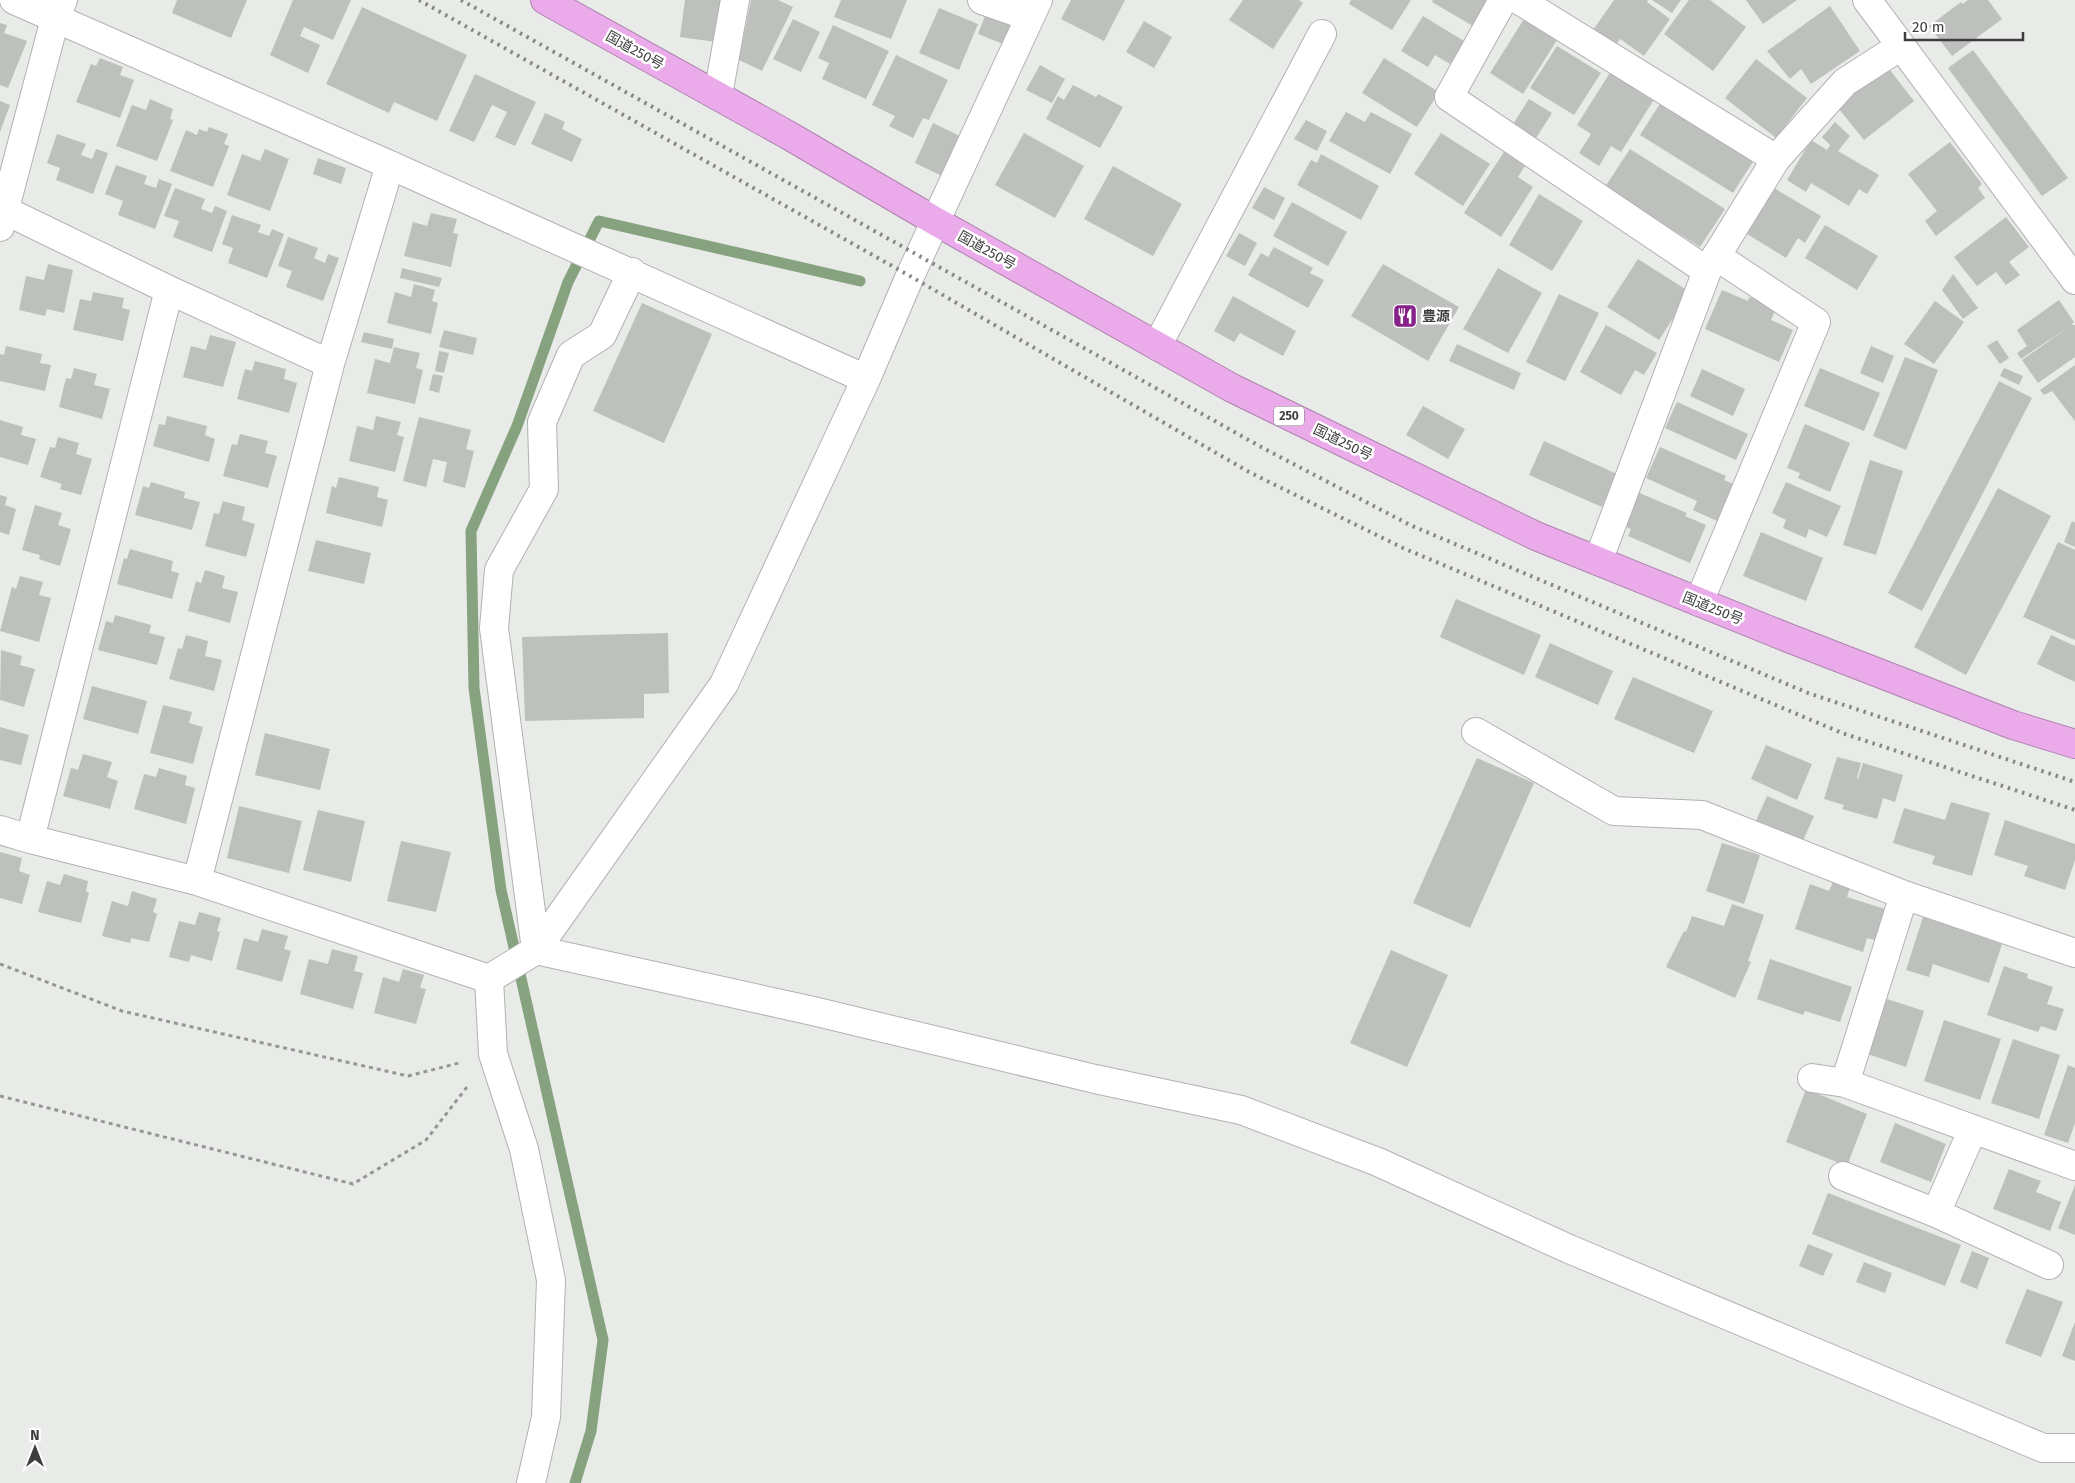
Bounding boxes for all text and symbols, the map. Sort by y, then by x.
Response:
scale bar [1905,10,2022,42]
text: 20 m [1912,18,1945,36]
street label: 国道250号 [603,28,667,73]
street label: 国道250号 [955,228,1019,273]
restaurant icon: 豊源 [1392,303,1418,329]
place label: 豊源 [1422,308,1450,325]
road number: 250 [1274,406,1304,426]
street label: 国道250号 [1310,421,1375,464]
street label: 国道250号 [1680,589,1746,628]
north arrow [10,1423,60,1473]
text: N [30,1427,40,1444]

